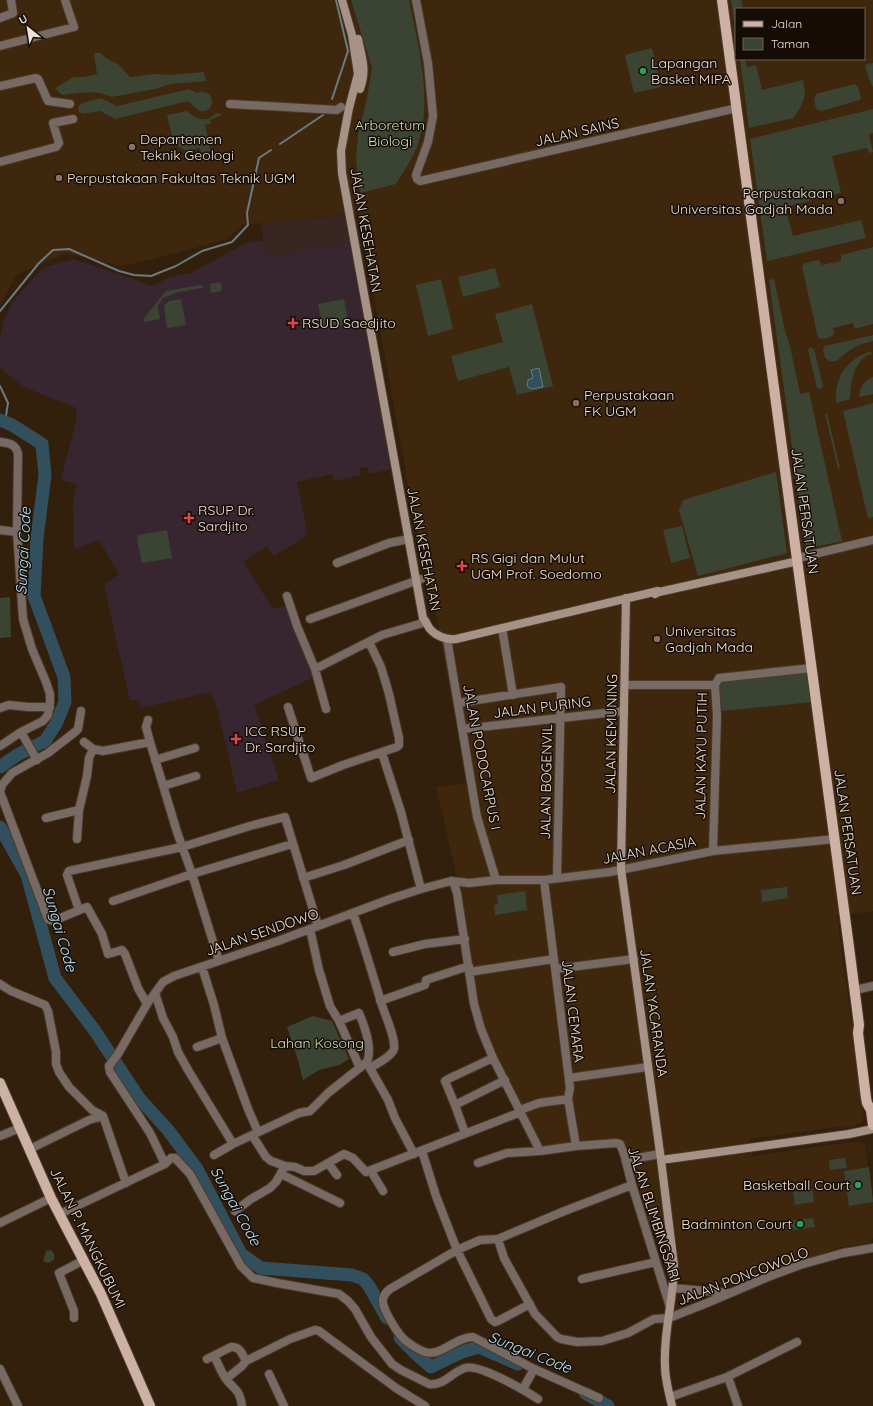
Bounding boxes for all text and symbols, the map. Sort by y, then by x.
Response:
north arrow [8,8,48,48]
legend [735,8,865,60]
text: U [16,11,30,27]
text: Jalan [771,16,802,31]
text: Taman [771,36,809,51]
place label: Lapangan Basket MIPA [651,54,731,88]
marker: Lapangan Basket MIPA [638,66,648,76]
street label: JALAN SAINS [533,114,621,150]
park label: Arboretum Biologi [355,116,425,150]
place label: Departemen Teknik Geologi [140,130,234,164]
marker: Departemen Teknik Geologi [127,142,137,152]
street label: JALAN KESEHATAN [346,166,386,294]
place label: Perpustakaan Fakultas Teknik UGM [67,169,295,187]
marker: Perpustakaan Fakultas Teknik UGM [54,173,64,183]
place label: Perpustakaan Universitas Gadjah Mada [670,184,833,218]
marker: Perpustakaan Universitas Gadjah Mada [836,196,846,206]
place label: RSUD Saedjito [302,314,396,332]
marker: RSUD Saedjito [287,317,299,329]
place label: Perpustakaan FK UGM [584,386,674,420]
marker: Perpustakaan FK UGM [571,398,581,408]
street label: JALAN PERSATUAN [787,447,823,575]
street label: JALAN KESEHATAN [403,485,445,613]
place label: RSUP Dr. Sardjito [198,501,254,535]
water label: Sungai Code [11,506,35,595]
marker: RSUP Dr. Sardjito [183,512,195,524]
place label: RS Gigi dan Mulut UGM Prof. Soedomo [471,549,602,583]
marker: RS Gigi dan Mulut UGM Prof. Soedomo [456,560,468,572]
place label: Universitas Gadjah Mada [665,622,753,656]
marker: Universitas Gadjah Mada [652,634,662,644]
street label: JALAN KEMUNING [601,674,621,794]
street label: JALAN PODOCARPUS I [459,683,505,831]
street label: JALAN PURING [492,692,592,722]
street label: JALAN KAYU PUTIH [691,692,711,820]
place label: ICC RSUP Dr. Sardjito [245,722,315,756]
street label: JALAN BOGENVIL [536,724,556,840]
marker: ICC RSUP Dr. Sardjito [230,733,242,745]
street label: JALAN PERSATUAN [830,768,866,896]
street label: JALAN ACASIA [601,832,697,868]
water label: Sungai Code [39,884,81,974]
street label: JALAN SENDOWO [203,904,321,960]
street label: JALAN YACARANDA [636,948,672,1078]
street label: JALAN CEMARA [558,959,588,1063]
park label: Lahan Kosong [270,1034,364,1052]
street label: JALAN BLIMBINGSARI [624,1144,684,1284]
water label: Sungai Code [206,1163,266,1249]
street label: JALAN P. MANGKUBUMI [46,1165,130,1311]
place label: Basketball Court [743,1176,850,1194]
marker: Basketball Court [853,1180,863,1190]
place label: Badminton Court [681,1215,792,1233]
marker: Badminton Court [795,1219,805,1229]
street label: JALAN PONCOWOLO [675,1243,811,1309]
water label: Sungai Code [486,1327,575,1377]

